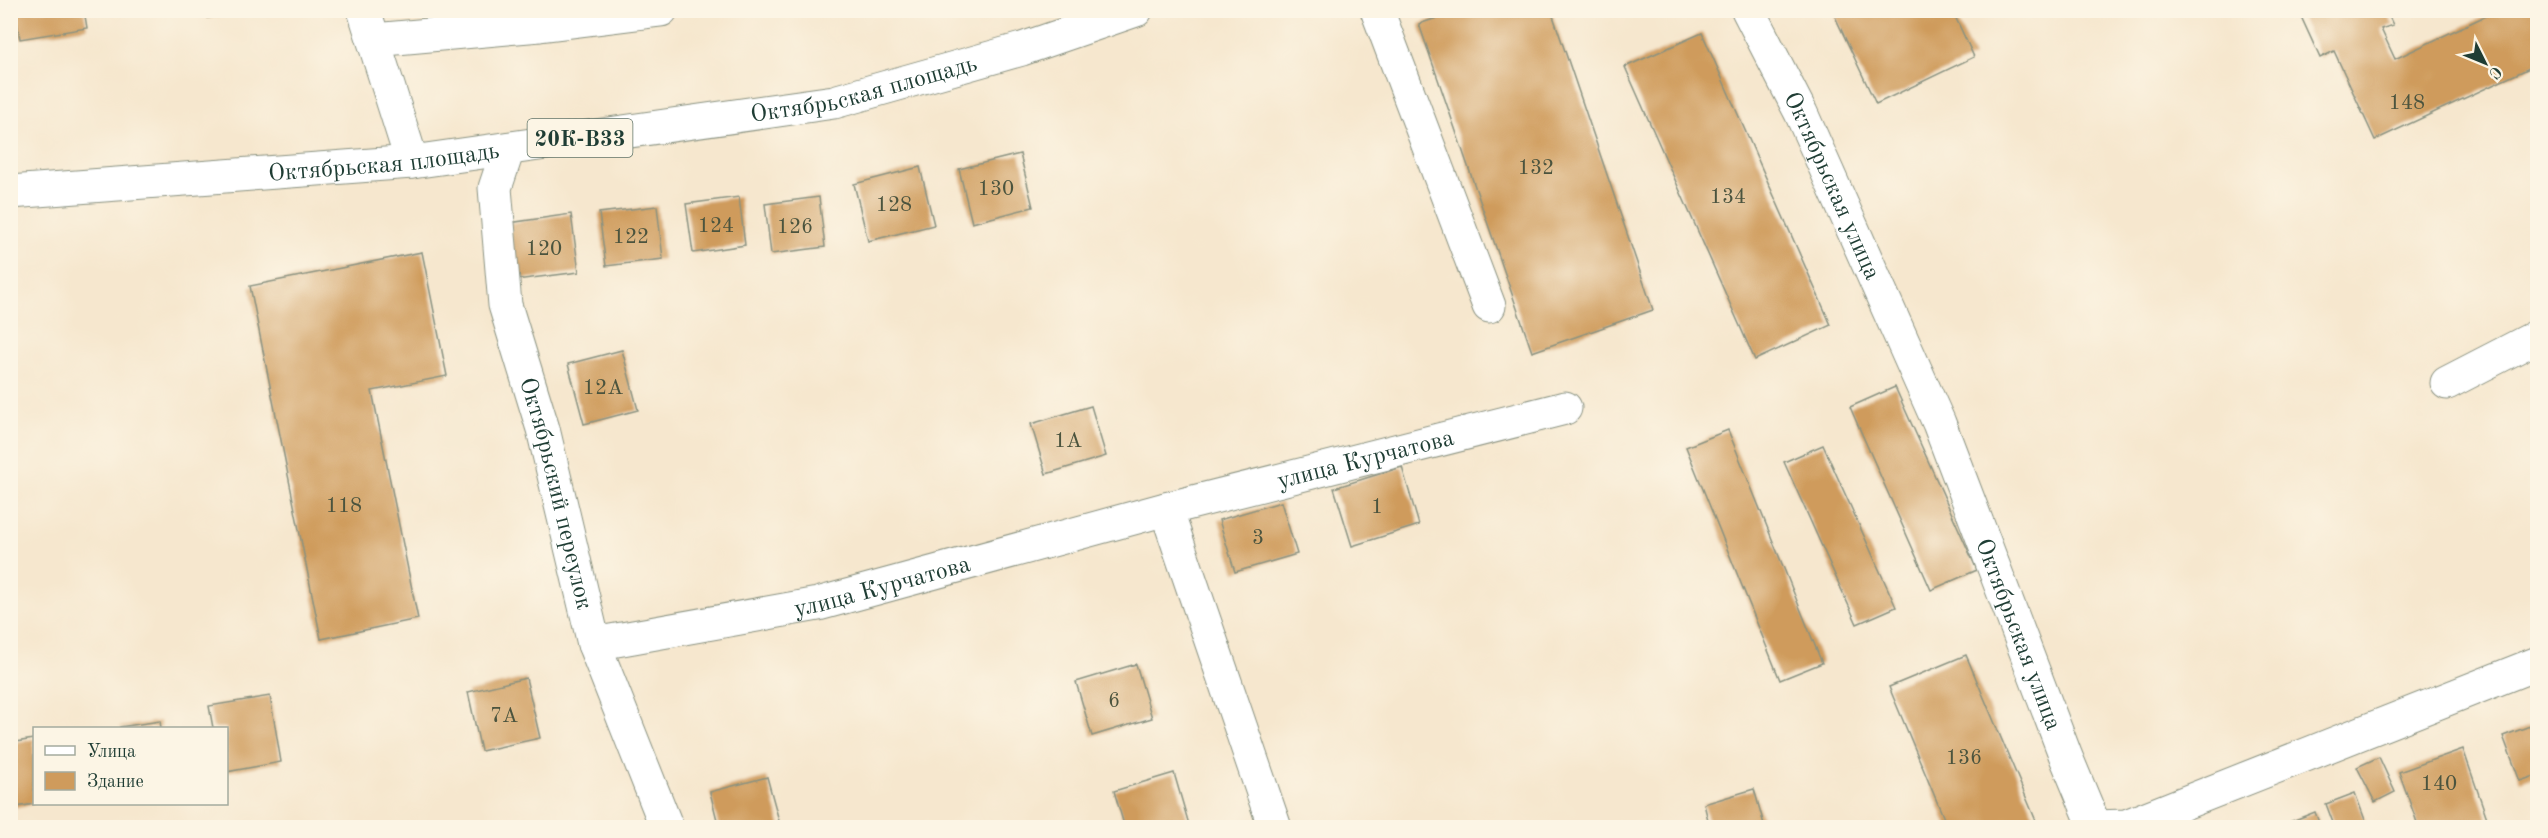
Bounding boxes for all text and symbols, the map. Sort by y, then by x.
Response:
north arrow [2455,33,2515,93]
street label: Октябрьская площадь [749,52,980,128]
text: С [2485,63,2504,81]
street label: Октябрьская улица [1778,88,1884,284]
house number: 148 [2389,93,2425,114]
road number: 20К-В33 [528,119,632,157]
street label: Октябрьская площадь [268,140,501,187]
house number: 132 [1518,158,1554,179]
house number: 130 [978,179,1014,200]
house number: 134 [1710,187,1746,208]
house number: 128 [876,195,912,216]
house number: 124 [698,216,734,237]
house number: 126 [777,217,813,238]
house number: 122 [613,227,649,248]
house number: 120 [526,239,562,260]
street label: Октябрьский переулок [514,375,595,612]
house number: 12А [583,378,623,399]
street label: улица Курчатова [1275,427,1457,494]
house number: 1А [1054,431,1082,452]
house number: 118 [326,496,362,517]
house number: 1 [1371,497,1383,518]
house number: 3 [1252,528,1264,549]
street label: Октябрьская улица [1970,536,2065,734]
street label: улица Курчатова [792,553,973,622]
house number: 6 [1108,691,1120,712]
house number: 7А [490,706,518,727]
legend [33,727,228,805]
text: Улица [87,743,136,761]
house number: 136 [1946,748,1982,769]
text: Здание [87,773,144,791]
house number: 140 [2421,774,2457,795]

